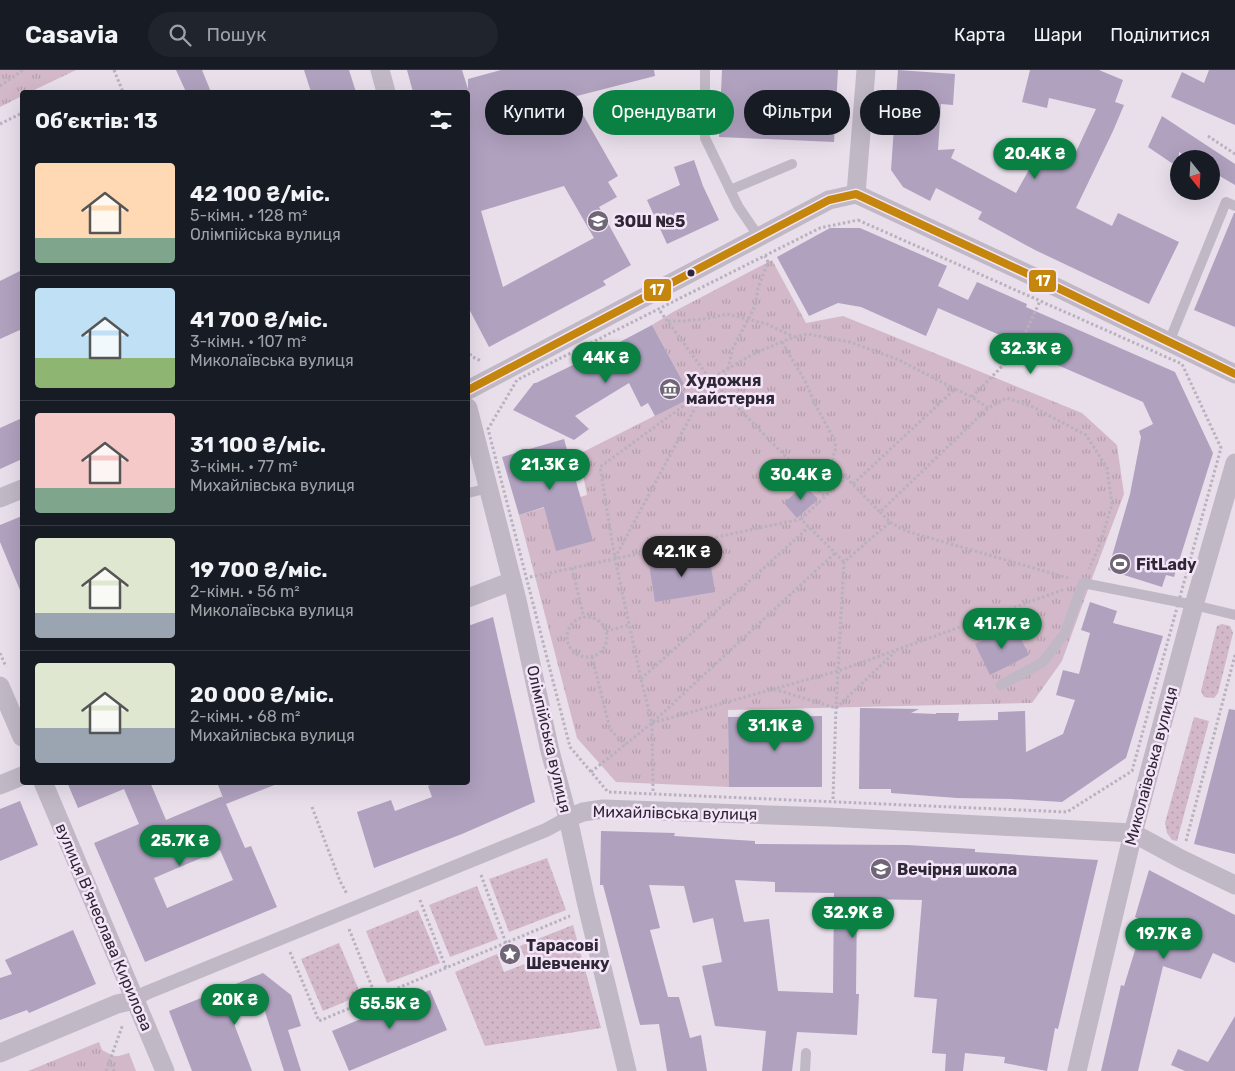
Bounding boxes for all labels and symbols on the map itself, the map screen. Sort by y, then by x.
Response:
pin: 20.4K ₴ [989,138,1081,180]
north arrow [1170,150,1220,200]
school or university icon: ЗОШ №5 [586,209,610,233]
place label: ЗОШ №5 [614,212,685,231]
unlabelled marker [686,268,696,278]
line badge: 17 [1028,269,1057,293]
text: 17 [1036,273,1050,290]
line badge: 17 [643,278,672,302]
text: 17 [650,282,664,299]
pin: 32.3K ₴ [985,332,1077,375]
pin: 44K ₴ [571,342,641,384]
place label: Художня майстерня [686,371,775,408]
museum icon: Художня майстерня [658,377,682,401]
pin: 21.3K ₴ [504,448,596,491]
pin: 30.4K ₴ [755,458,847,501]
pin: 42.1K ₴ [636,536,728,578]
sports icon: FitLady [1108,552,1132,576]
place label: FitLady [1136,555,1197,574]
pin: 41.7K ₴ [956,608,1048,650]
street label: Олімпійська вулиця [523,663,575,815]
street label: Миколаївська вулиця [1121,684,1181,848]
pin: 31.1K ₴ [729,710,821,752]
street label: Михайлівська вулиця [592,802,758,824]
street label: вулиця В'ячеслава Кирилова [52,820,156,1034]
pin: 25.7K ₴ [134,824,226,867]
school or university icon: Вечірня школа [869,857,893,881]
place label: Вечірня школа [897,860,1017,879]
pin: 32.9K ₴ [807,896,899,939]
pin: 19.7K ₴ [1118,918,1210,960]
place label: Тарасові Шевченку [526,936,610,973]
place icon: Тарасові Шевченку [498,942,522,966]
pin: 20K ₴ [200,984,270,1026]
pin: 55.5K ₴ [344,988,436,1030]

